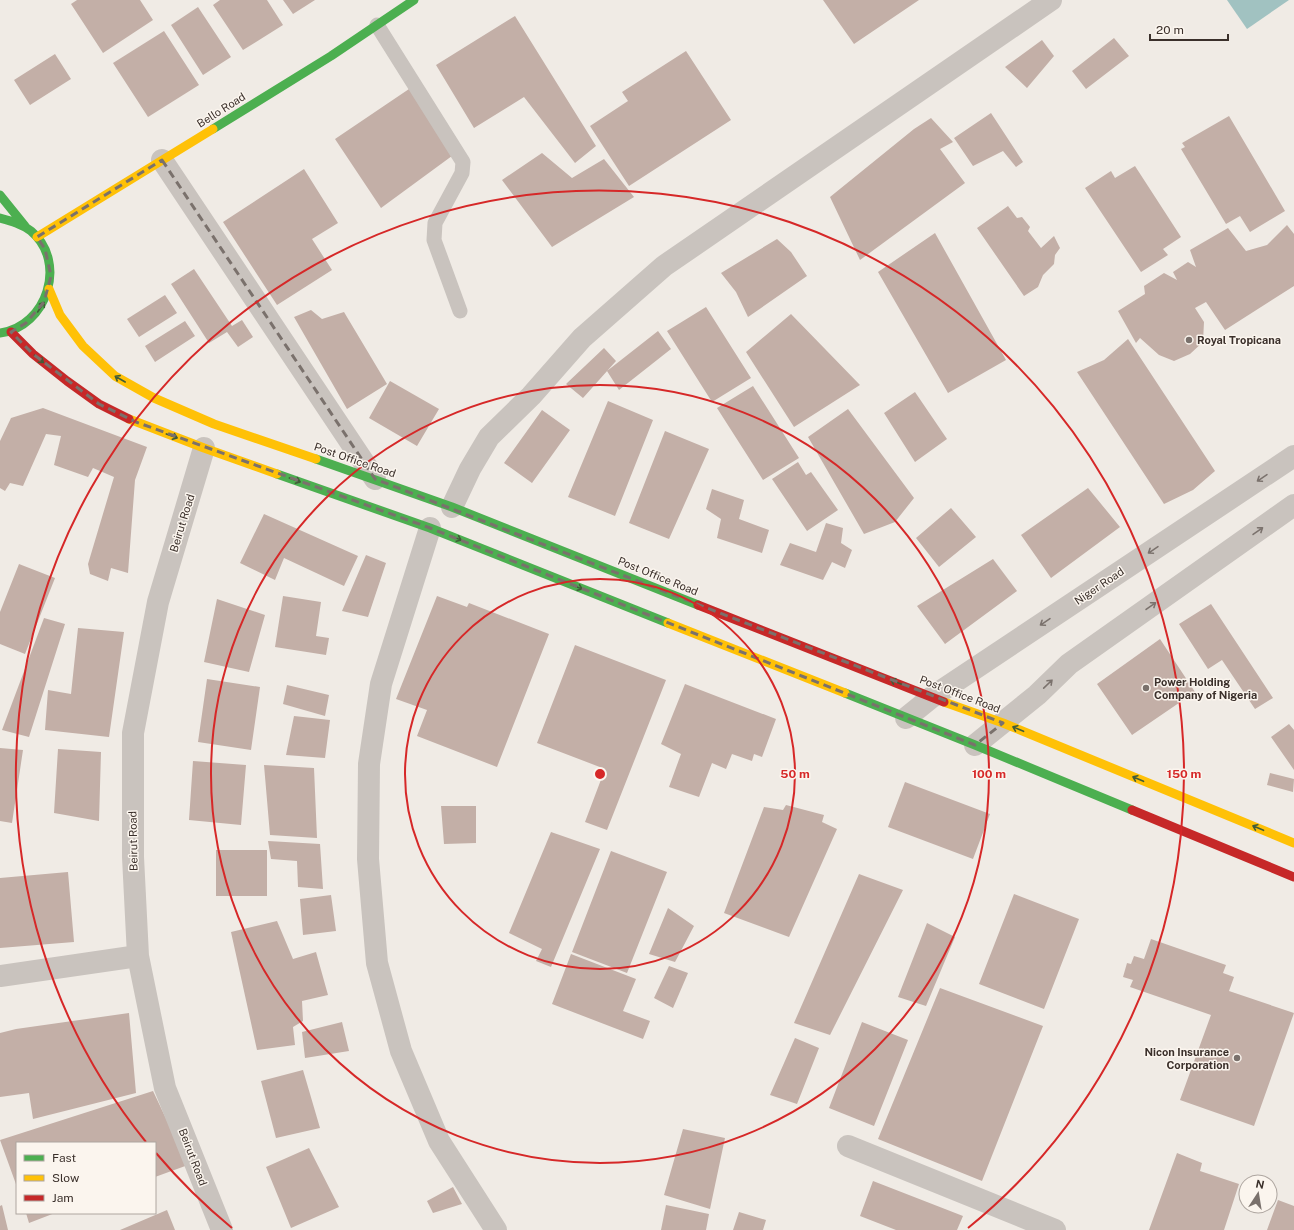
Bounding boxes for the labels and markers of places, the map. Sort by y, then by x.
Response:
place label: Royal Tropicana [1197,334,1281,346]
marker: Royal Tropicana [1184,335,1194,345]
place label: Power Holding Company of Nigeria [1154,676,1257,701]
marker: Power Holding Company of Nigeria [1141,683,1151,693]
centre of rings [593,767,607,781]
place label: Nicon Insurance Corporation [1144,1046,1229,1071]
marker: Nicon Insurance Corporation [1232,1053,1242,1063]

